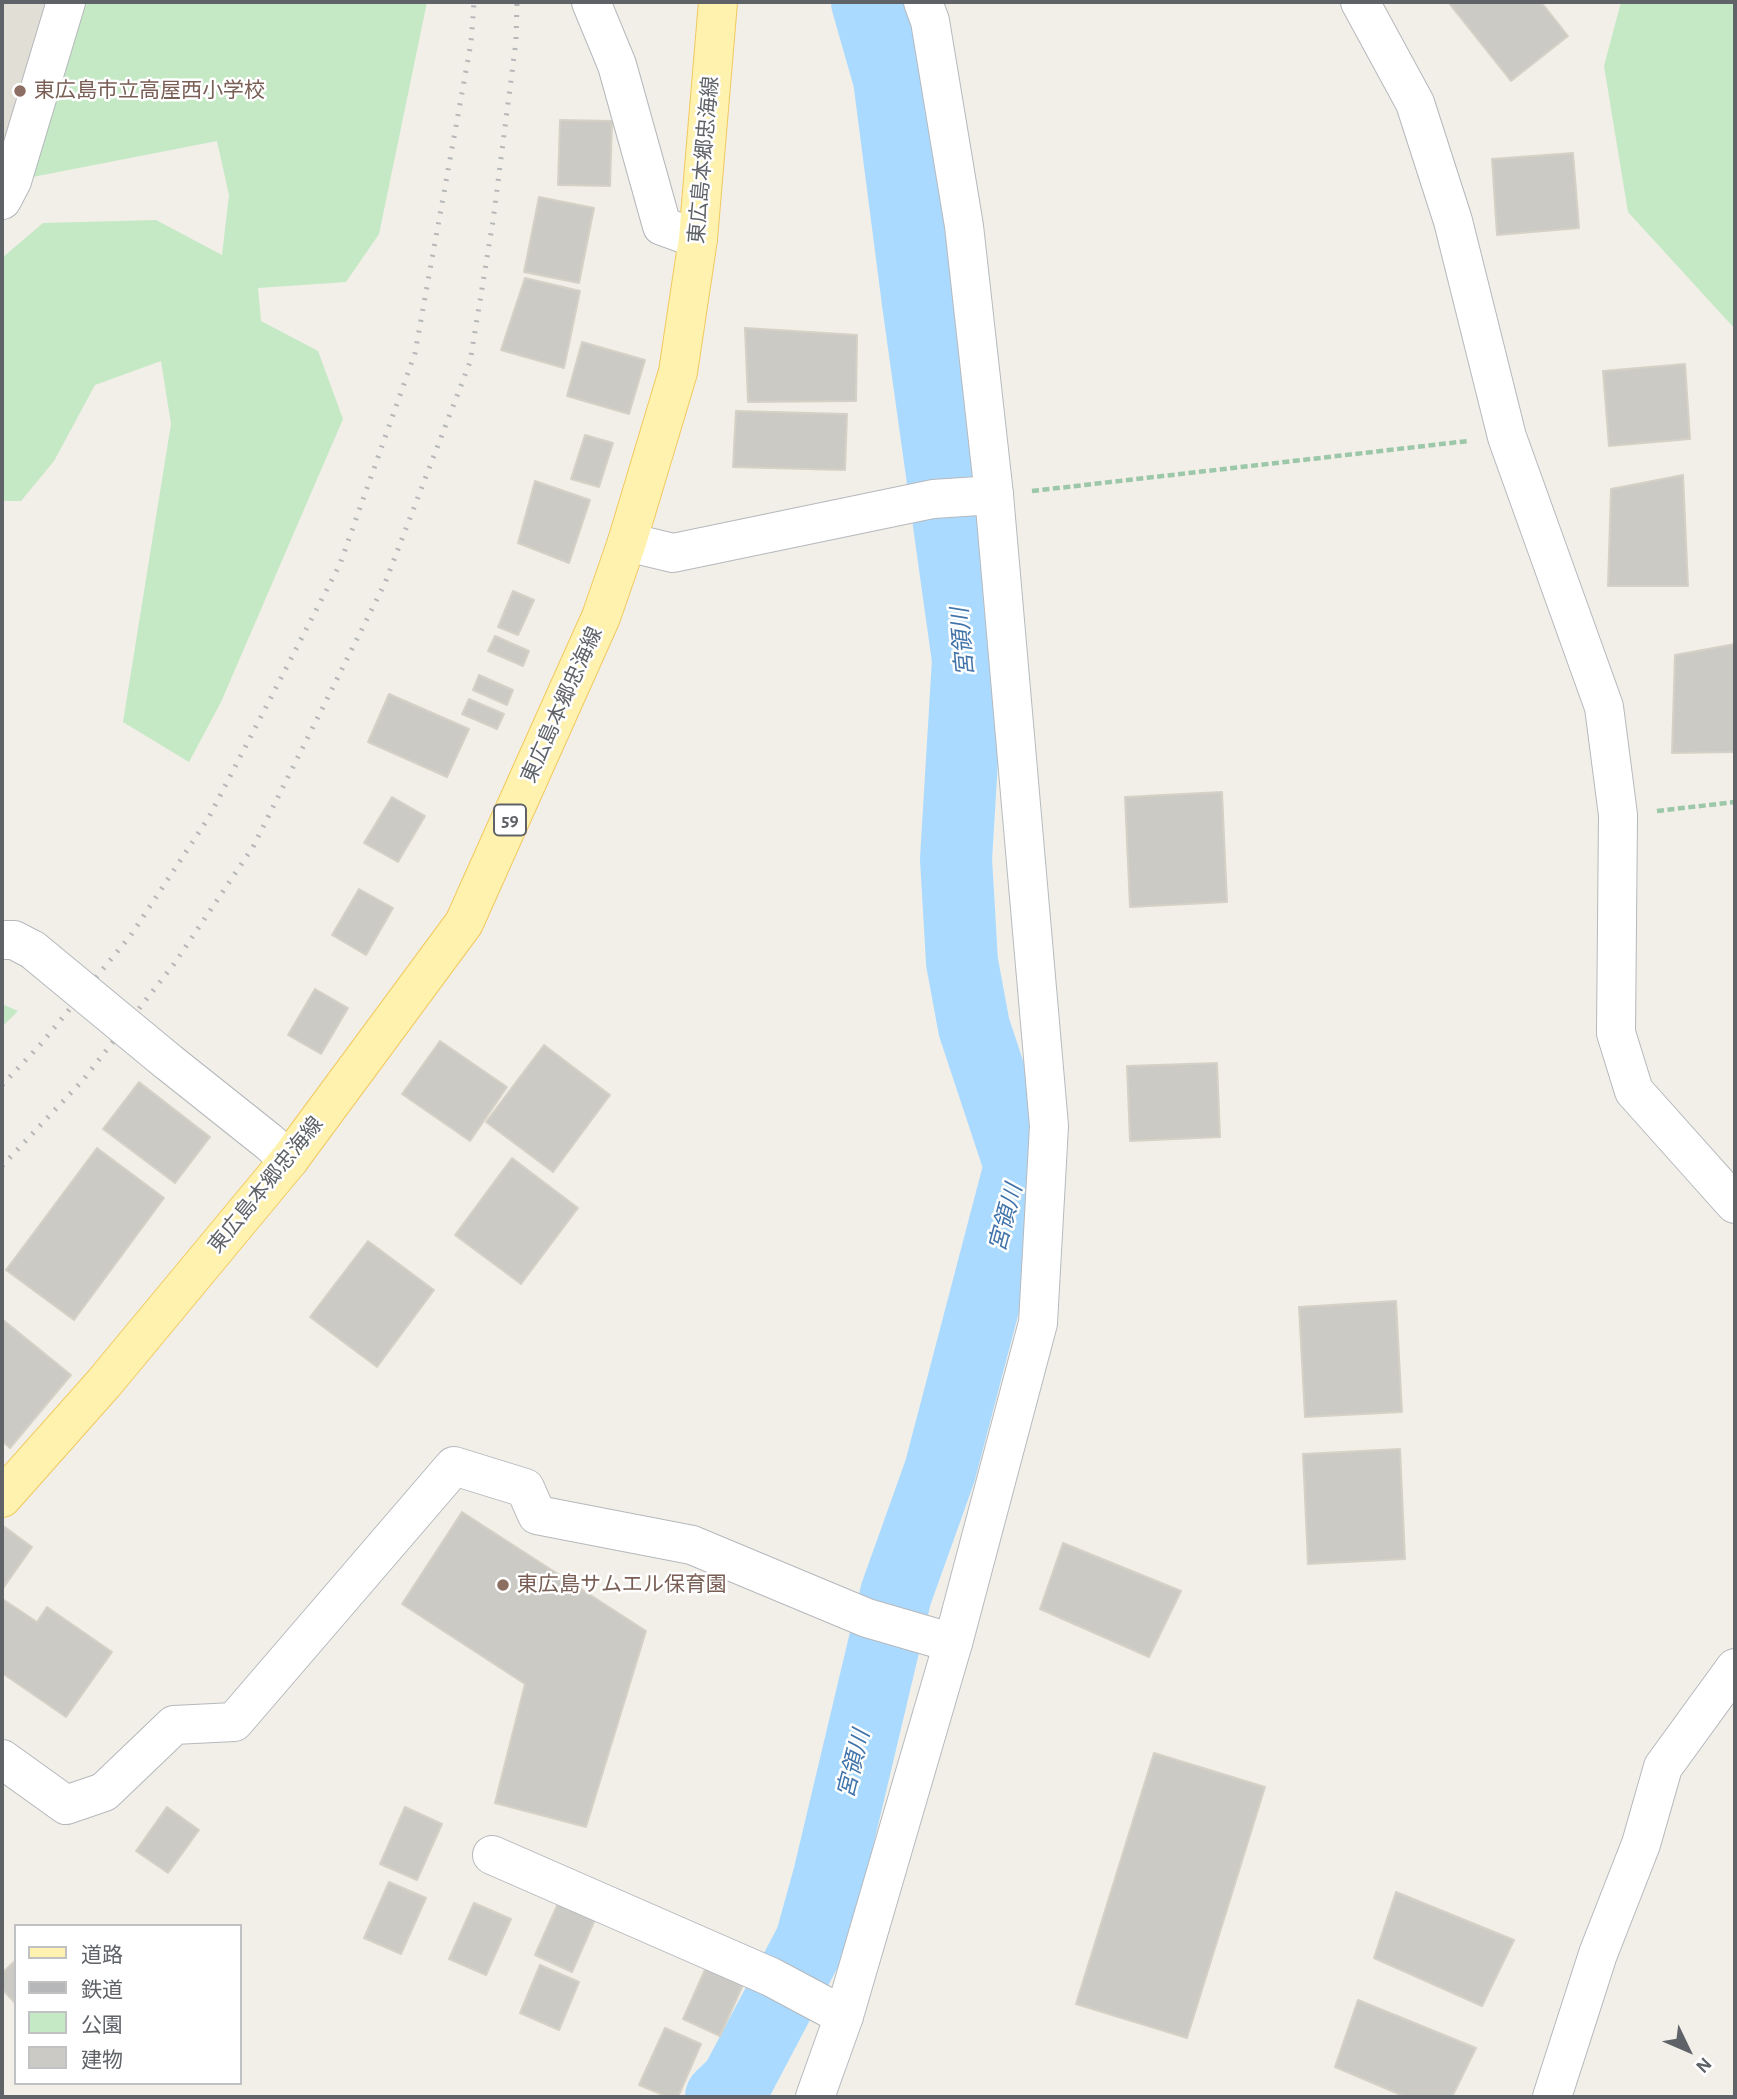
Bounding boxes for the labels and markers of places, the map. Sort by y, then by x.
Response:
place label: 東広島市立高屋西小学校 [34,78,265,104]
marker: 東広島市立高屋西小学校 [12,83,28,99]
place label: 東広島サムエル保育園 [517,1572,727,1598]
marker: 東広島サムエル保育園 [495,1577,511,1593]

